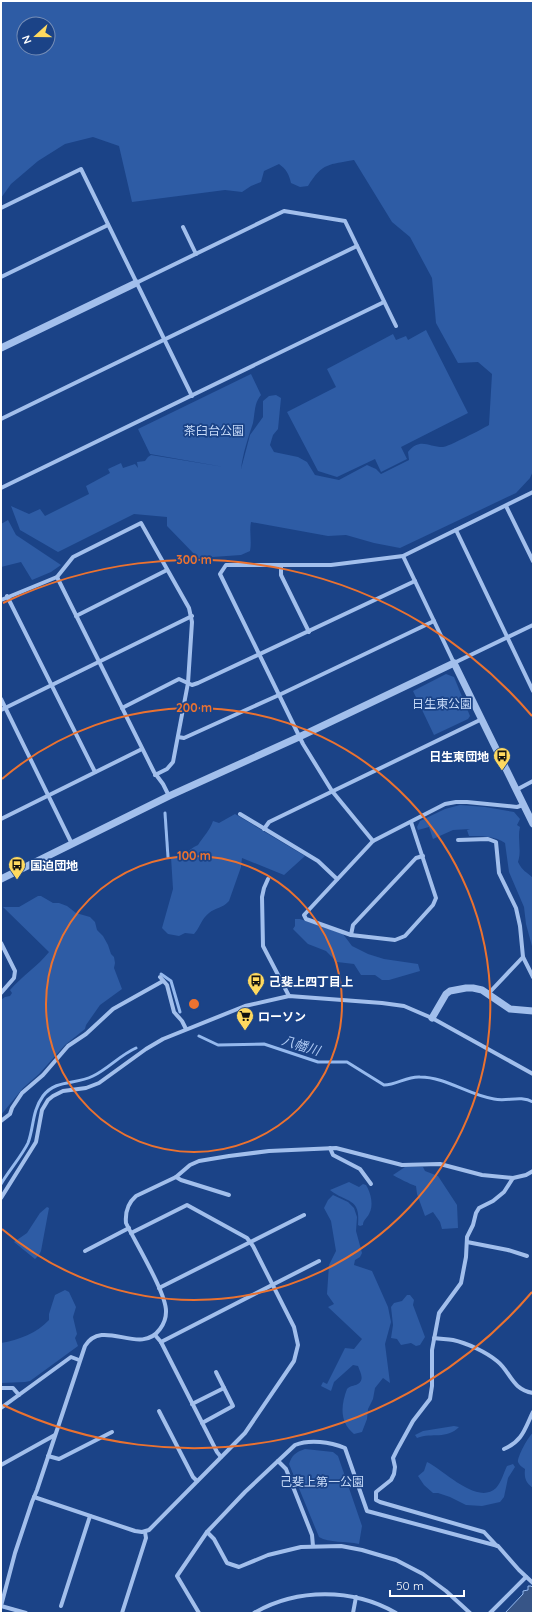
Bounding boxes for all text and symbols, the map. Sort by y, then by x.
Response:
north arrow [16,16,56,56]
text: N [19,33,35,46]
park label: 茶臼台公園 [184,423,244,438]
text: 300 m [176,552,212,567]
park label: 日生東公園 [412,696,472,711]
text: 200 m [176,700,212,715]
bus stop icon: 日生東団地 [492,746,512,771]
place label: 日生東団地 [429,749,489,764]
text: 100 m [177,848,211,863]
bus stop icon: 国迫団地 [7,855,27,880]
place label: 国迫団地 [30,858,78,873]
bus stop icon: 己斐上四丁目上 [246,971,266,996]
place label: 己斐上四丁目上 [269,974,353,989]
centre of rings [187,997,201,1011]
supermarket icon: ローソン [235,1006,255,1031]
place label: ローソン [258,1009,306,1024]
water label: 八幡川 [280,1032,324,1059]
park label: 己斐上第一公園 [280,1474,364,1489]
scale bar [390,1572,464,1598]
text: 50 m [396,1578,424,1593]

